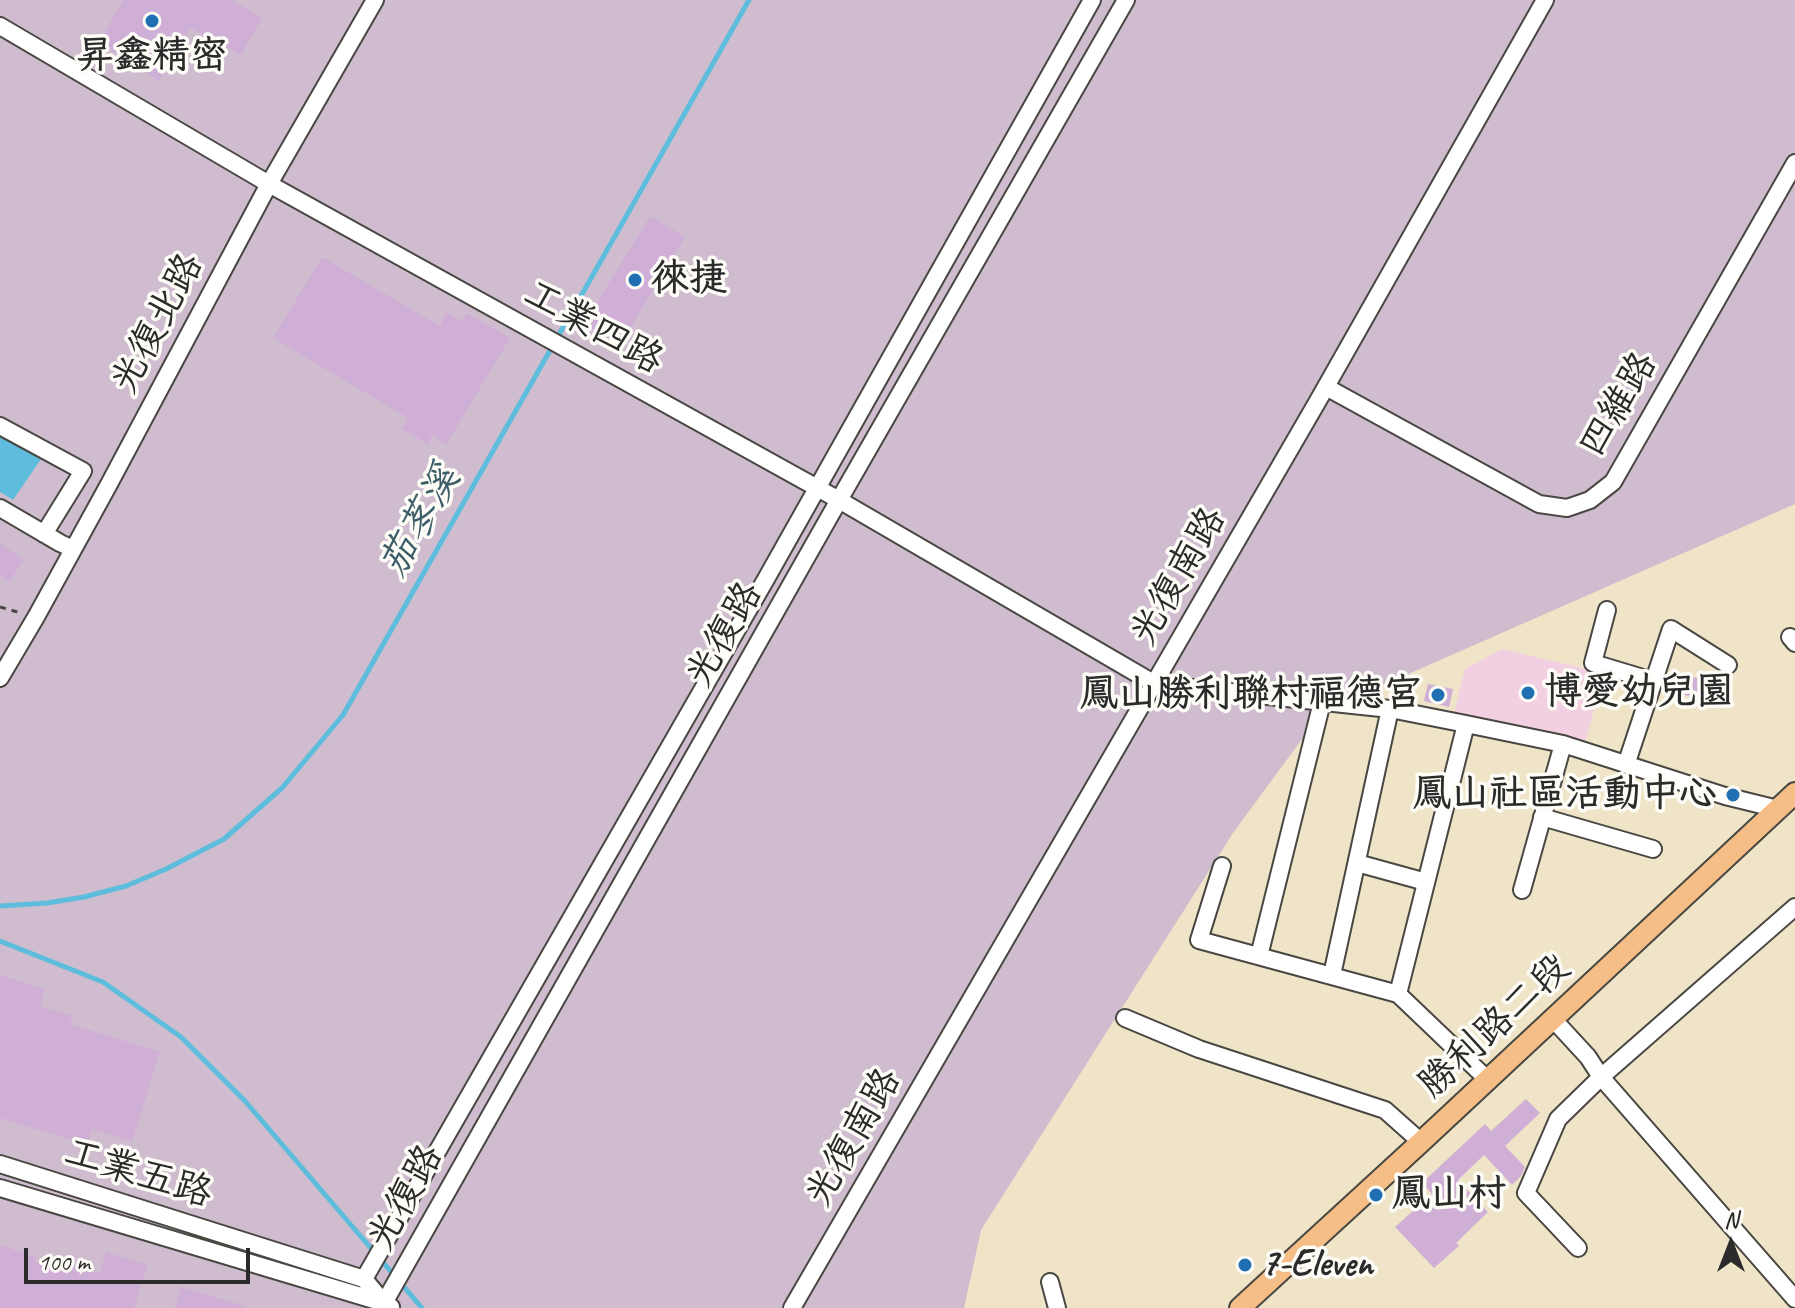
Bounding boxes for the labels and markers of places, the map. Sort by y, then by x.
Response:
marker: 昇鑫精密 [143,12,161,30]
place label: 昇鑫精密 [76,34,228,80]
place label: 徠捷 [651,257,727,303]
marker: 徠捷 [626,271,644,289]
place label: 博愛幼兒園 [1544,670,1734,716]
place label: 鳳山勝利聯村福德宮 [1080,672,1422,718]
marker: 博愛幼兒園 [1519,684,1537,702]
marker: 鳳山勝利聯村福德宮 [1429,686,1447,704]
place label: 鳳山社區活動中心 [1413,772,1717,818]
marker: 鳳山社區活動中心 [1724,786,1742,804]
place label: 鳳山村 [1392,1172,1506,1218]
marker: 鳳山村 [1367,1186,1385,1204]
place label: 7-Eleven [1261,1242,1373,1288]
marker: 7-Eleven [1236,1256,1254,1274]

